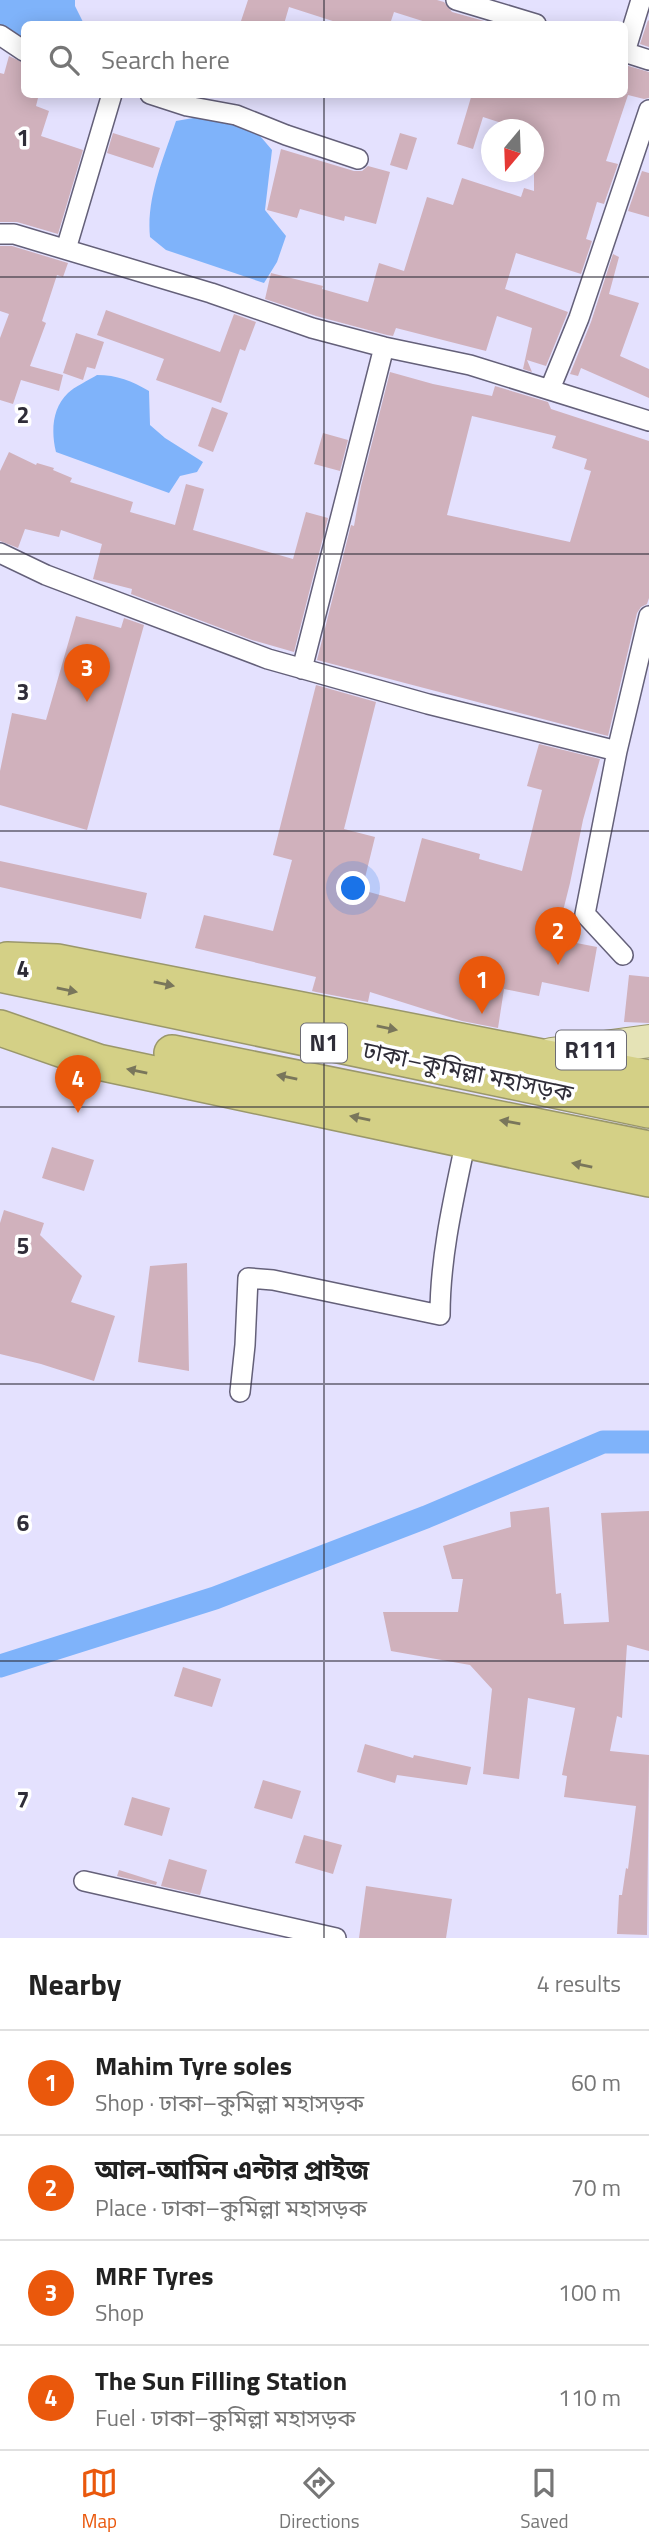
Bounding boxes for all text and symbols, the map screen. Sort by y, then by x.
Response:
search box [21,21,628,98]
text: Search here [101,40,230,79]
icon: search [45,41,83,79]
north arrow [481,119,544,182]
text: 1 [17,120,29,155]
text: 2 [17,397,29,432]
pin: 3 [64,644,110,702]
text: 3 [17,674,29,709]
your location [336,871,370,905]
pin: 2 [535,907,581,965]
text: 4 [17,951,29,986]
pin: 1 [459,956,505,1014]
one-way arrow [153,978,175,989]
one-way arrow [56,984,78,995]
one-way arrow [376,1023,398,1034]
road number: N1 [301,1024,347,1062]
road number: R111 [556,1030,626,1070]
street label: ঢাকা–কুমিল্লা মহাসড়ক [359,1031,577,1111]
pin: 4 [55,1055,101,1113]
one-way arrow [126,1065,148,1076]
one-way arrow [276,1071,298,1082]
one-way arrow [349,1112,371,1123]
one-way arrow [499,1116,521,1127]
one-way arrow [571,1159,593,1170]
text: 5 [17,1228,29,1263]
text: 6 [17,1505,30,1540]
text: 7 [17,1782,29,1817]
text: Nearby [28,1961,121,2007]
text: 4 results [537,1966,621,2001]
text: Mahim Tyre soles [95,2046,292,2085]
text: 1 [45,2065,57,2100]
text: 60 m [571,2065,621,2100]
text: Shop · ঢাকা–কুমিল্লা মহাসড়ক [95,2085,364,2120]
text: আল-আমিন এন্টার প্রাইজ [95,2150,369,2189]
text: 2 [45,2170,57,2205]
text: 70 m [571,2170,621,2205]
text: Place · ঢাকা–কুমিল্লা মহাসড়ক [95,2190,367,2225]
text: MRF Tyres [95,2256,214,2295]
text: 3 [45,2275,57,2310]
text: 100 m [558,2275,621,2310]
text: Shop [95,2295,144,2330]
text: The Sun Filling Station [95,2361,347,2400]
text: 4 [45,2380,57,2415]
text: 110 m [558,2380,621,2415]
text: Fuel · ঢাকা–কুমিল্লা মহাসড়ক [95,2400,356,2435]
tab: Map [80,2464,118,2535]
tab: Directions [279,2464,360,2535]
tab: Saved [520,2464,569,2535]

